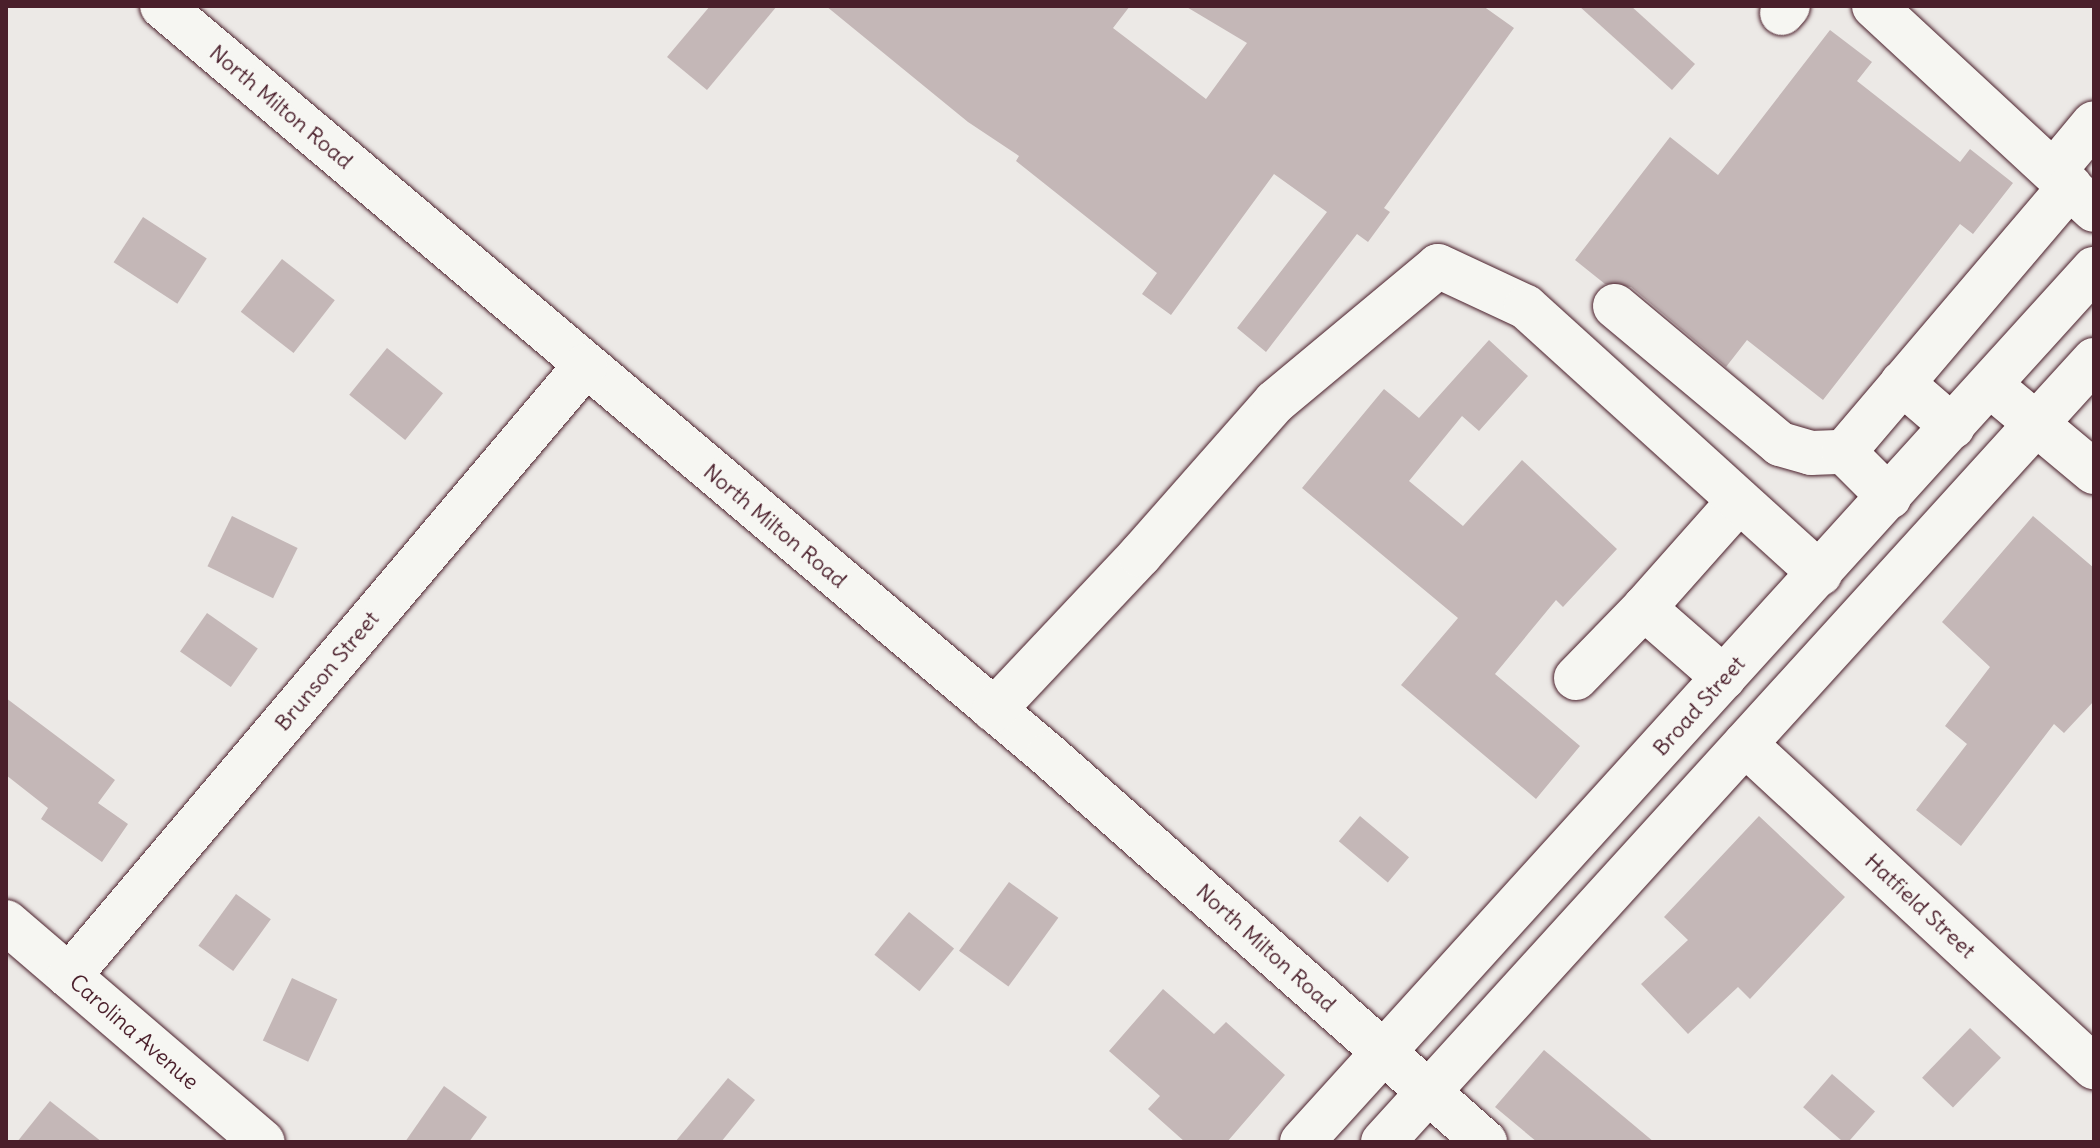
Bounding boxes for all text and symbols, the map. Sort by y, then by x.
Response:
street label: North Milton Road [204,39,358,175]
street label: North Milton Road [698,458,852,594]
street label: Brunson Street [269,606,385,736]
street label: Broad Street [1647,651,1751,761]
street label: Hatfield Street [1859,848,1981,964]
street label: North Milton Road [1191,878,1341,1018]
street label: Carolina Avenue [64,969,204,1095]

